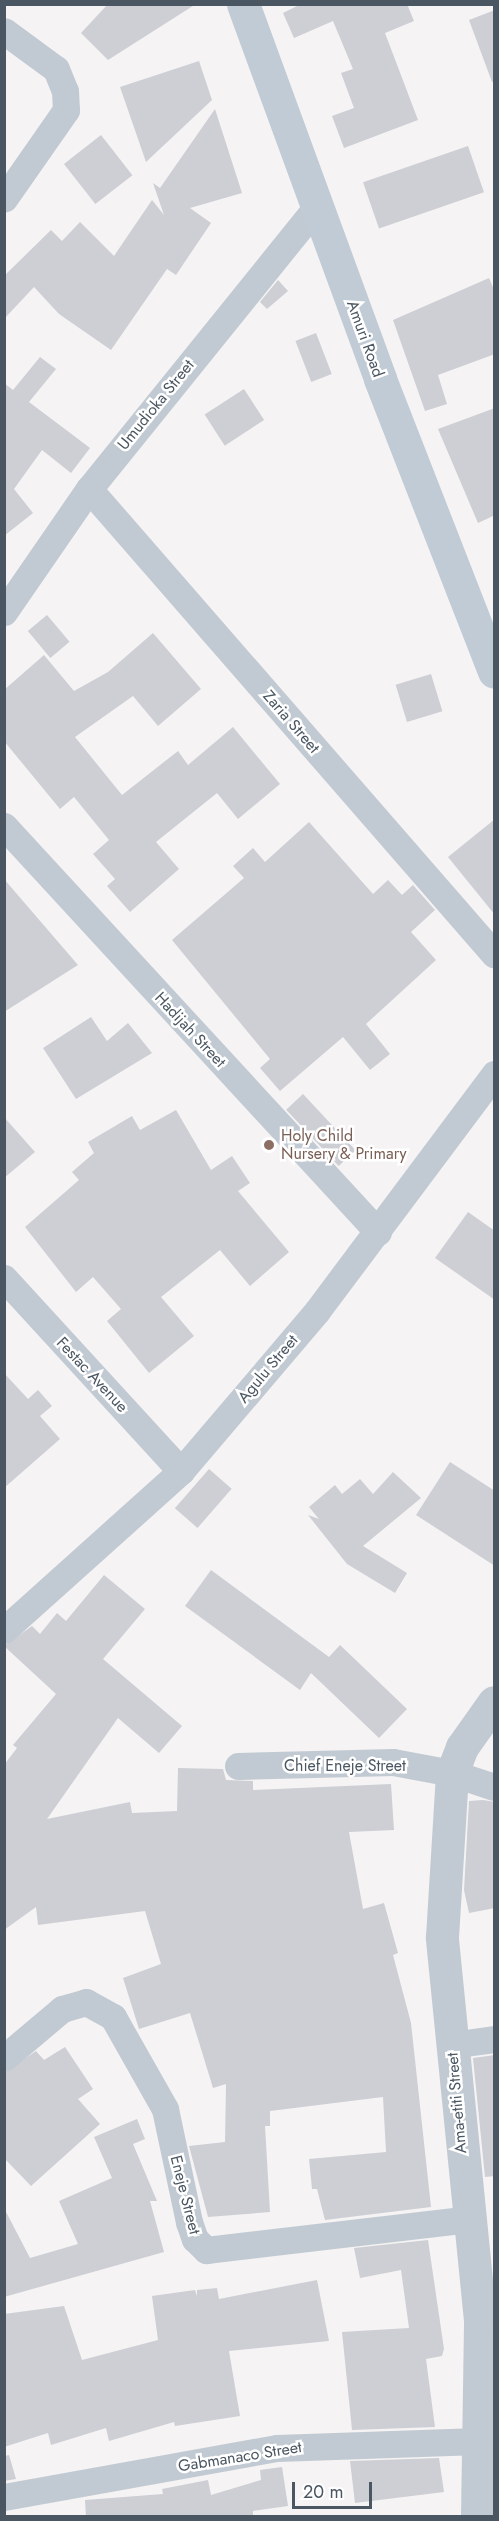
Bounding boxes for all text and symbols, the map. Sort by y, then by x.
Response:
street label: Amuri Road [342,298,388,380]
street label: Umudioka Street [114,356,198,454]
street label: Zaria Street [259,687,323,757]
street label: Hadijah Street [150,989,230,1071]
place label: Holy Child Nursery & Primary [281,1126,407,1164]
marker: Holy Child Nursery & Primary [262,1138,276,1152]
street label: Agulu Street [234,1331,302,1407]
street label: Festac Avenue [52,1333,132,1417]
street label: Chief Eneje Street [284,1756,406,1776]
street label: Ama-etiti Street [443,2052,471,2154]
street label: Eneje Street [166,2154,204,2236]
street label: Gabmanaco Street [177,2438,303,2476]
scale bar [295,2470,374,2508]
text: 20 m [303,2479,343,2505]

